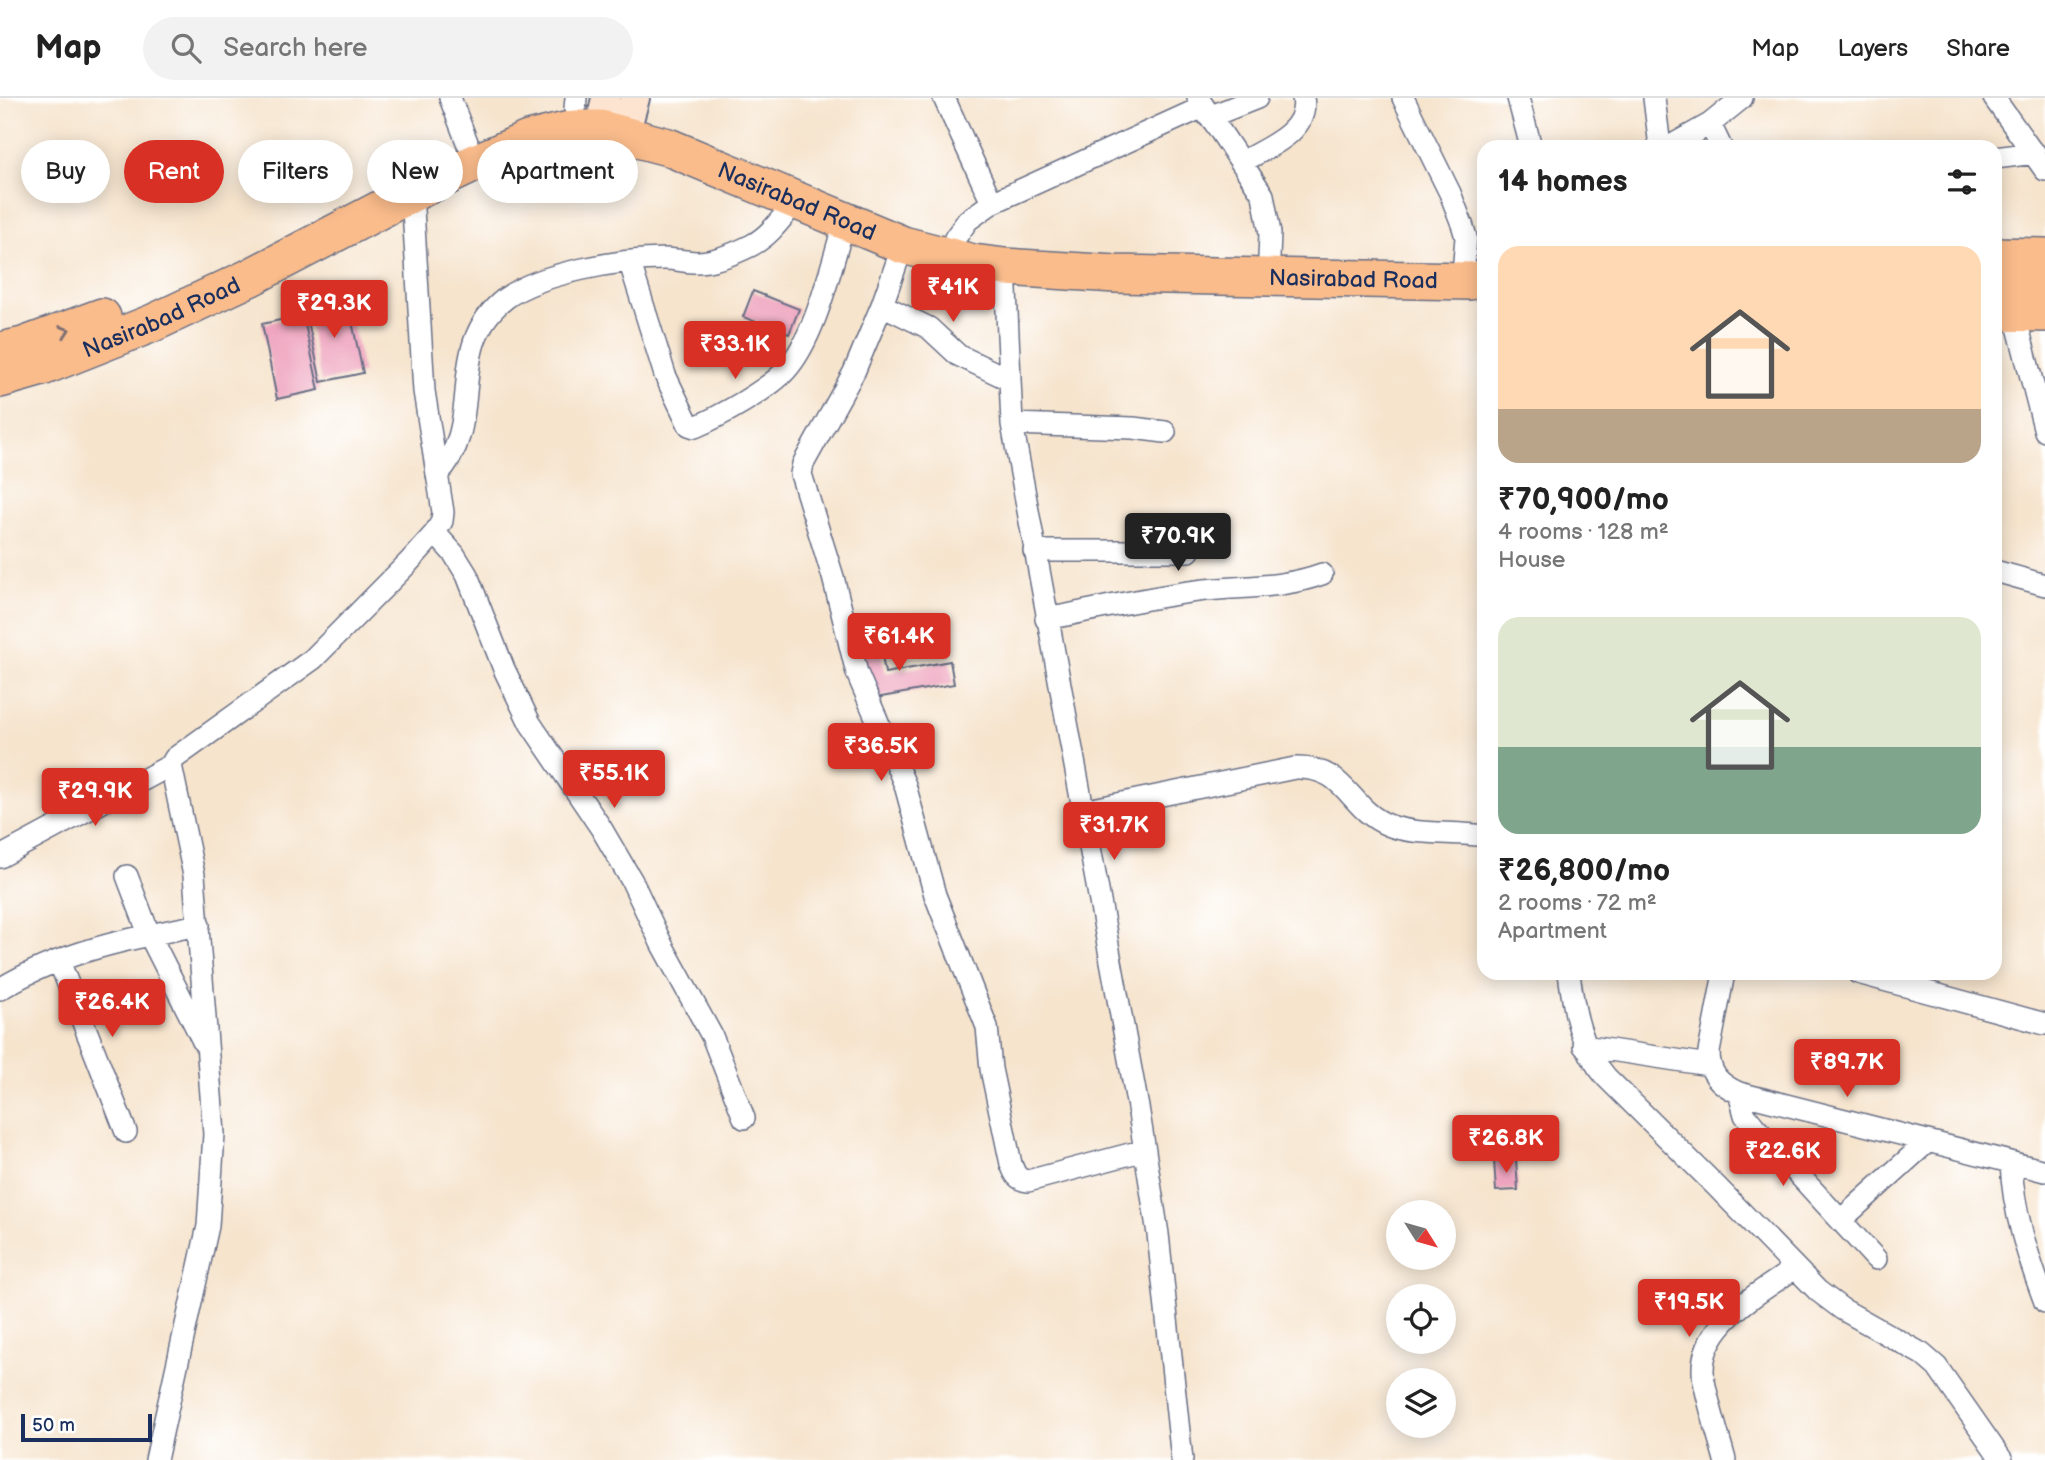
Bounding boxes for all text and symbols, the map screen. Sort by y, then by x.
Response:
search box [143,17,633,80]
text: Map [35,28,101,68]
icon: search [167,29,205,67]
text: Search here [223,33,367,64]
text: Map [1751,34,1799,63]
text: Layers [1837,34,1908,63]
text: Share [1946,34,2010,63]
chip: Buy [21,140,110,203]
chip: Rent [124,140,224,203]
chip: Filters [238,140,353,203]
chip: New [367,140,463,203]
chip: Apartment [477,140,638,203]
street label: Nasirabad Road [713,156,880,247]
icon: filters [1943,163,1981,201]
text: 14 homes [1498,164,1627,200]
pin: ₹41K [912,264,994,324]
street label: Nasirabad Road [1269,264,1438,295]
street label: Nasirabad Road [79,271,245,364]
text: ₹41K [927,273,979,301]
pin: ₹29.3K [277,280,391,340]
text: ₹29.3K [297,289,371,317]
icon: home [1677,291,1803,417]
pin: ₹33.1K [678,322,792,381]
one-way arrow [58,325,71,339]
text: ₹33.1K [700,330,770,358]
text: ₹70,900/mo [1498,482,1669,518]
pin: ₹70.9K [1121,514,1235,573]
text: 4 rooms · 128 m² [1498,518,1669,546]
text: ₹70.9K [1141,522,1215,550]
text: House [1498,546,1565,574]
pin: ₹61.4K [842,614,956,673]
text: ₹61.4K [863,622,935,650]
icon: home [1677,662,1803,788]
pin: ₹36.5K [824,724,938,783]
text: ₹36.5K [844,732,918,760]
pin: ₹55.1K [557,750,671,810]
text: ₹55.1K [579,759,649,787]
pin: ₹29.9K [38,768,152,828]
text: ₹29.9K [58,777,132,805]
pin: ₹31.7K [1057,802,1171,862]
text: ₹31.7K [1079,811,1149,839]
text: ₹26,800/mo [1498,853,1670,889]
text: 2 rooms · 72 m² [1498,889,1657,917]
text: Apartment [1498,917,1607,945]
pin: ₹26.4K [55,979,169,1039]
text: ₹26.4K [74,988,150,1016]
pin: ₹89.7K [1790,1040,1904,1099]
text: ₹89.7K [1810,1048,1884,1076]
pin: ₹26.8K [1449,1116,1563,1175]
text: ₹26.8K [1468,1124,1544,1152]
pin: ₹22.6K [1726,1128,1840,1188]
text: ₹22.6K [1745,1137,1821,1165]
north arrow [1386,1200,1456,1270]
map controls [1386,1200,1456,1438]
pin: ₹19.5K [1632,1280,1746,1339]
button: locate [1386,1284,1456,1354]
text: ₹19.5K [1654,1288,1724,1316]
button: layers [1386,1368,1456,1438]
scale bar [21,1411,152,1443]
text: 50 m [32,1414,75,1437]

